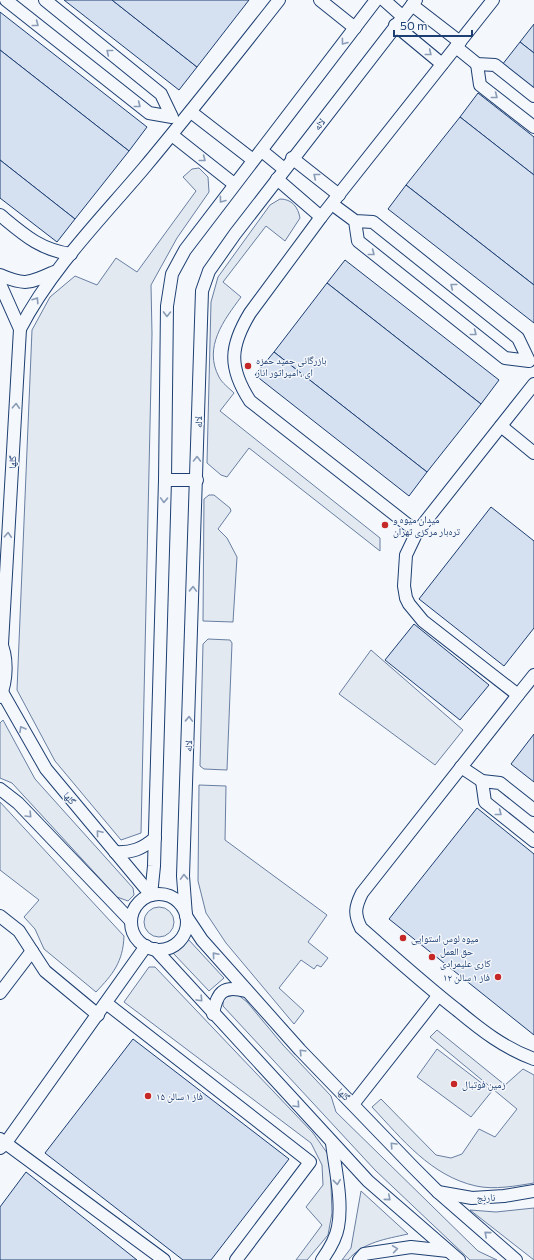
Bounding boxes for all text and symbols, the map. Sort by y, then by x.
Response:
scale bar [394,12,472,38]
text: 50 m [400,18,428,32]
one-way arrow [32,20,39,27]
one-way arrow [341,38,349,45]
one-way arrow [107,49,114,56]
one-way arrow [425,49,432,56]
one-way arrow [490,91,497,98]
one-way arrow [134,100,141,107]
street label: لاله [311,116,327,132]
one-way arrow [198,155,205,162]
one-way arrow [313,174,320,181]
one-way arrow [220,196,227,203]
one-way arrow [368,248,375,255]
one-way arrow [451,284,458,291]
one-way arrow [32,297,39,304]
one-way arrow [163,311,171,317]
one-way arrow [469,329,476,336]
place label: بازرگانی حمید حمزه ای ، امپراتور انار [255,354,327,379]
marker: بازرگانی حمید حمزه ای ، امپراتور انار [243,361,253,371]
one-way arrow [11,403,20,409]
street label: لاله [192,416,204,428]
street label: گلها [6,455,18,469]
one-way arrow [193,456,202,462]
one-way arrow [160,497,168,503]
place label: میدان میوه و تره‌بار مرکزی تهران [393,513,460,538]
marker: میدان میوه و تره‌بار مرکزی تهران [380,520,390,530]
one-way arrow [4,532,12,538]
one-way arrow [189,586,197,592]
one-way arrow [184,716,193,722]
one-way arrow [19,726,26,733]
street label: لاله [182,740,194,752]
street label: گلها [61,789,79,807]
one-way arrow [495,809,502,816]
one-way arrow [25,810,32,818]
one-way arrow [96,830,103,838]
one-way arrow [179,874,188,880]
place label: میوه لوس استوایی [411,932,479,945]
marker: میوه لوس استوایی [398,933,408,943]
place label: حق العمل کاری علیمرادی [440,945,491,970]
one-way arrow [213,952,220,960]
marker: حق العمل کاری علیمرادی [427,952,437,962]
place label: فاز ۱ سالن ۱۲ [443,971,490,984]
marker: فاز ۱ سالن ۱۲ [493,972,503,982]
one-way arrow [195,994,202,1002]
one-way arrow [299,1049,307,1057]
place label: زمین فوتبال [462,1078,506,1091]
marker: زمین فوتبال [449,1079,459,1089]
street label: گلها [335,1085,353,1103]
place label: فاز ۱ سالن ۱۵ [156,1090,203,1103]
marker: فاز ۱ سالن ۱۵ [143,1091,153,1101]
one-way arrow [293,1100,300,1108]
one-way arrow [390,1142,397,1150]
one-way arrow [332,1179,341,1185]
street label: نارنج [477,1191,496,1204]
one-way arrow [383,1194,390,1201]
one-way arrow [484,1232,492,1239]
one-way arrow [392,1245,398,1254]

